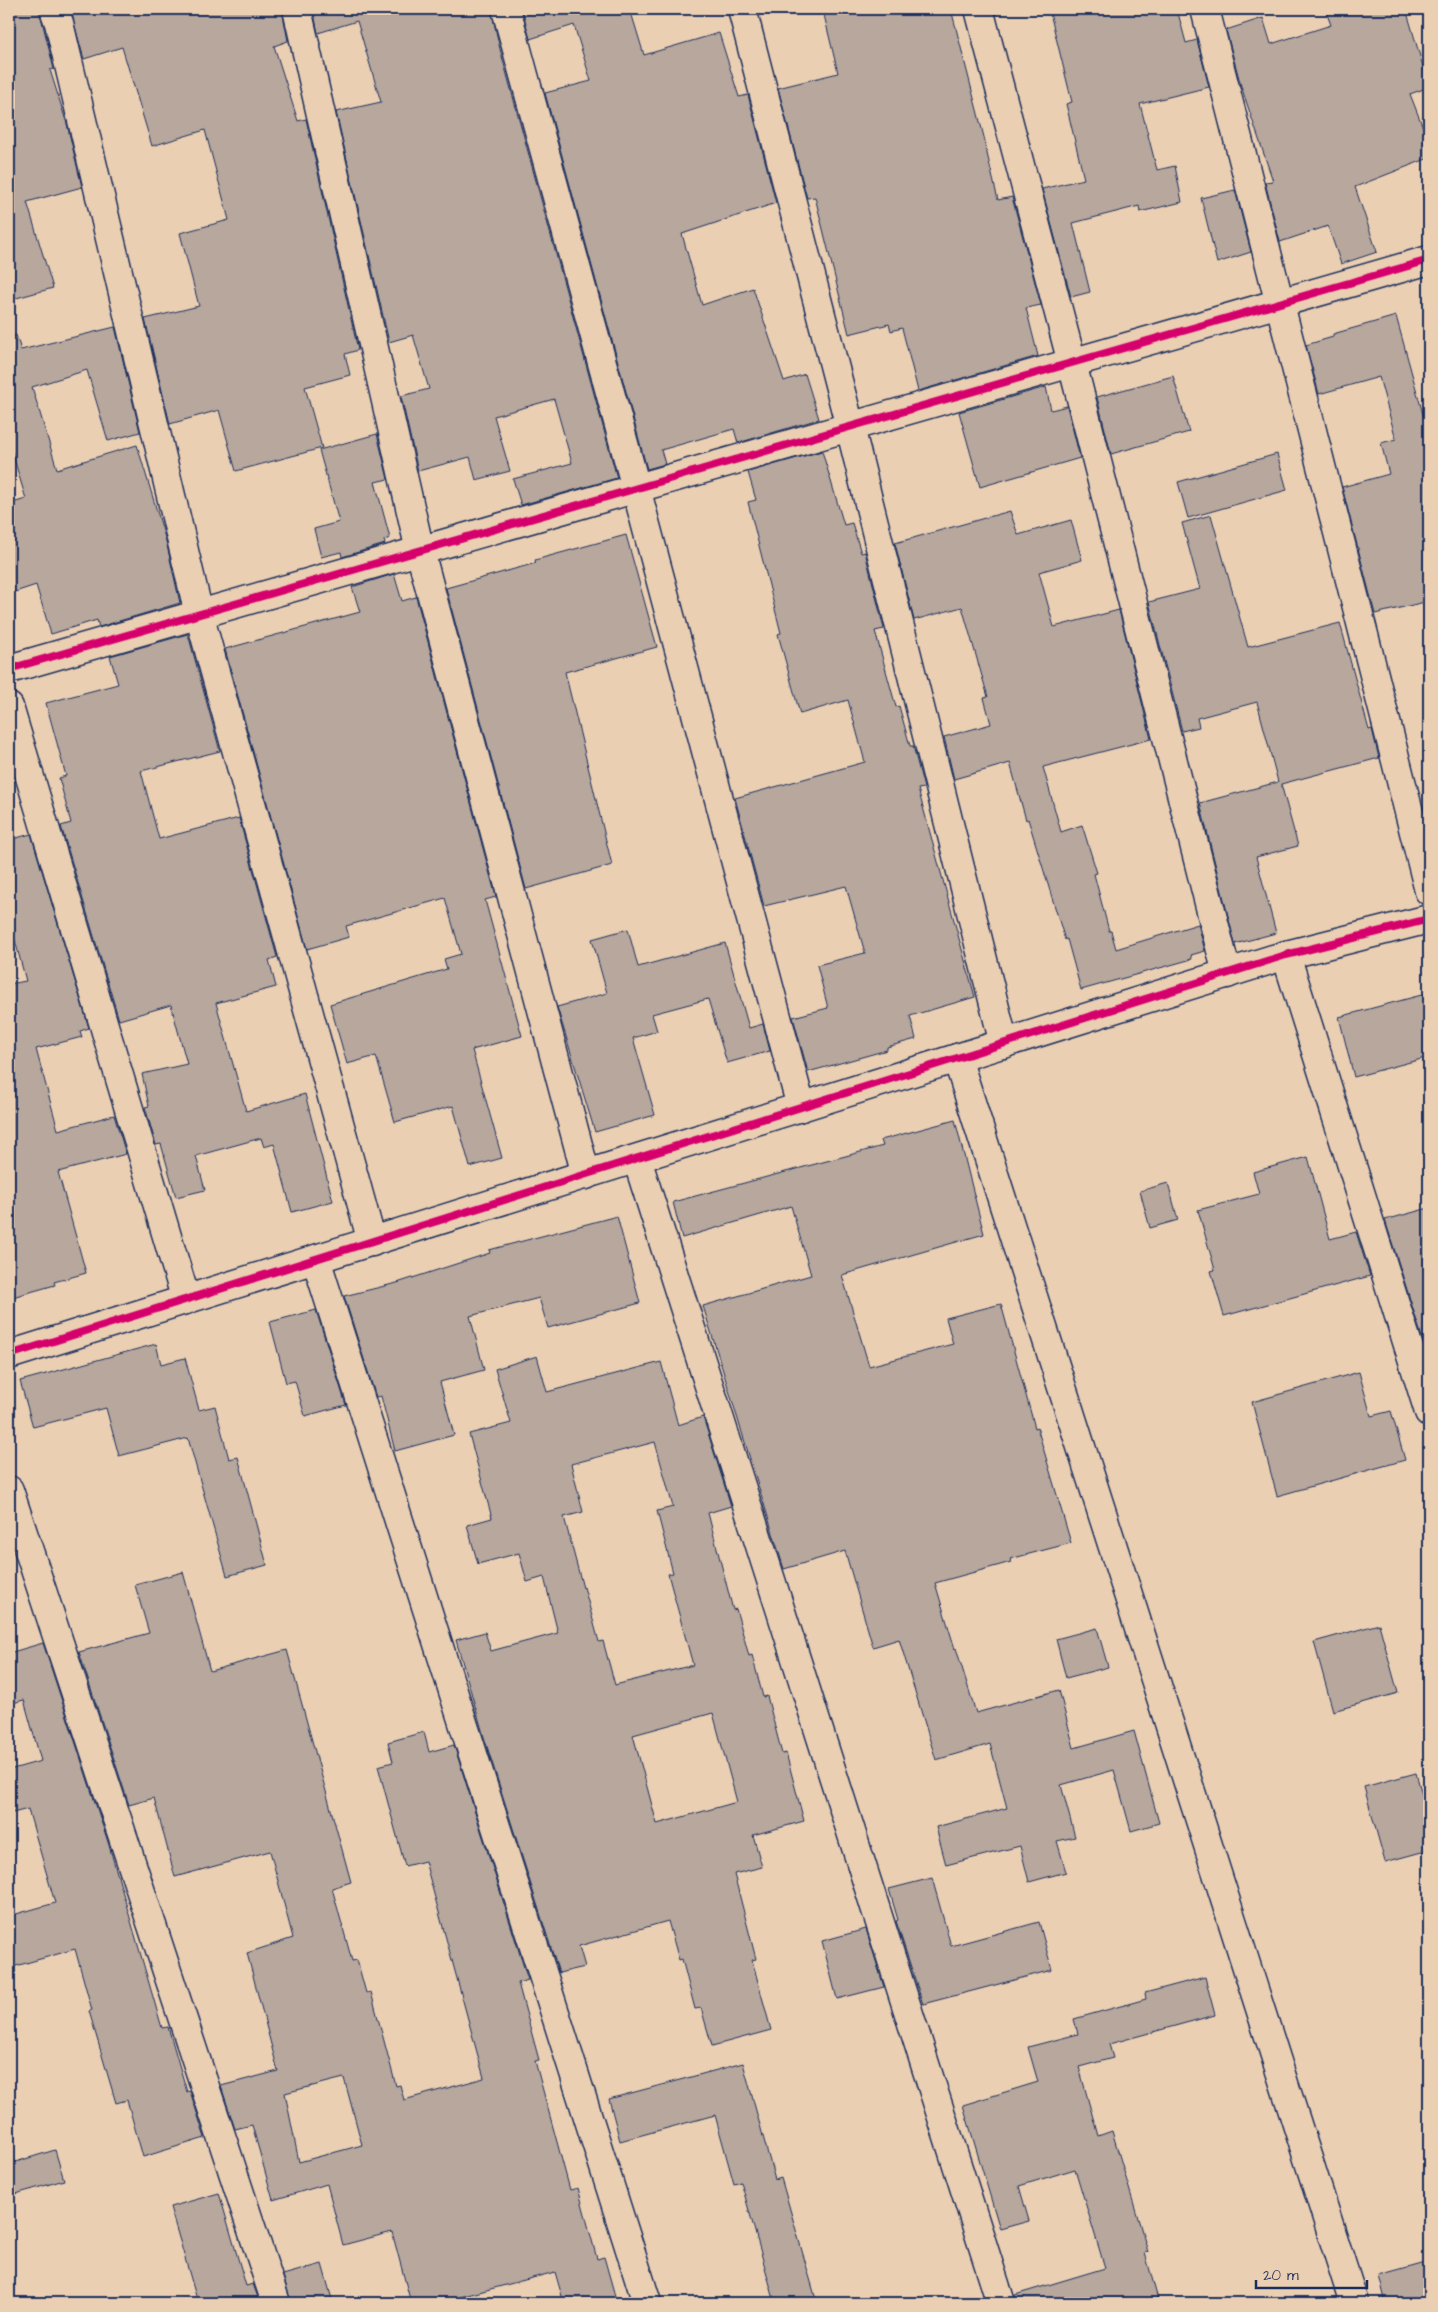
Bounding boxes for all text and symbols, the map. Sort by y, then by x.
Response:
scale bar [1256,2257,1367,2289]
text: 20 m [1263,2265,1299,2286]

